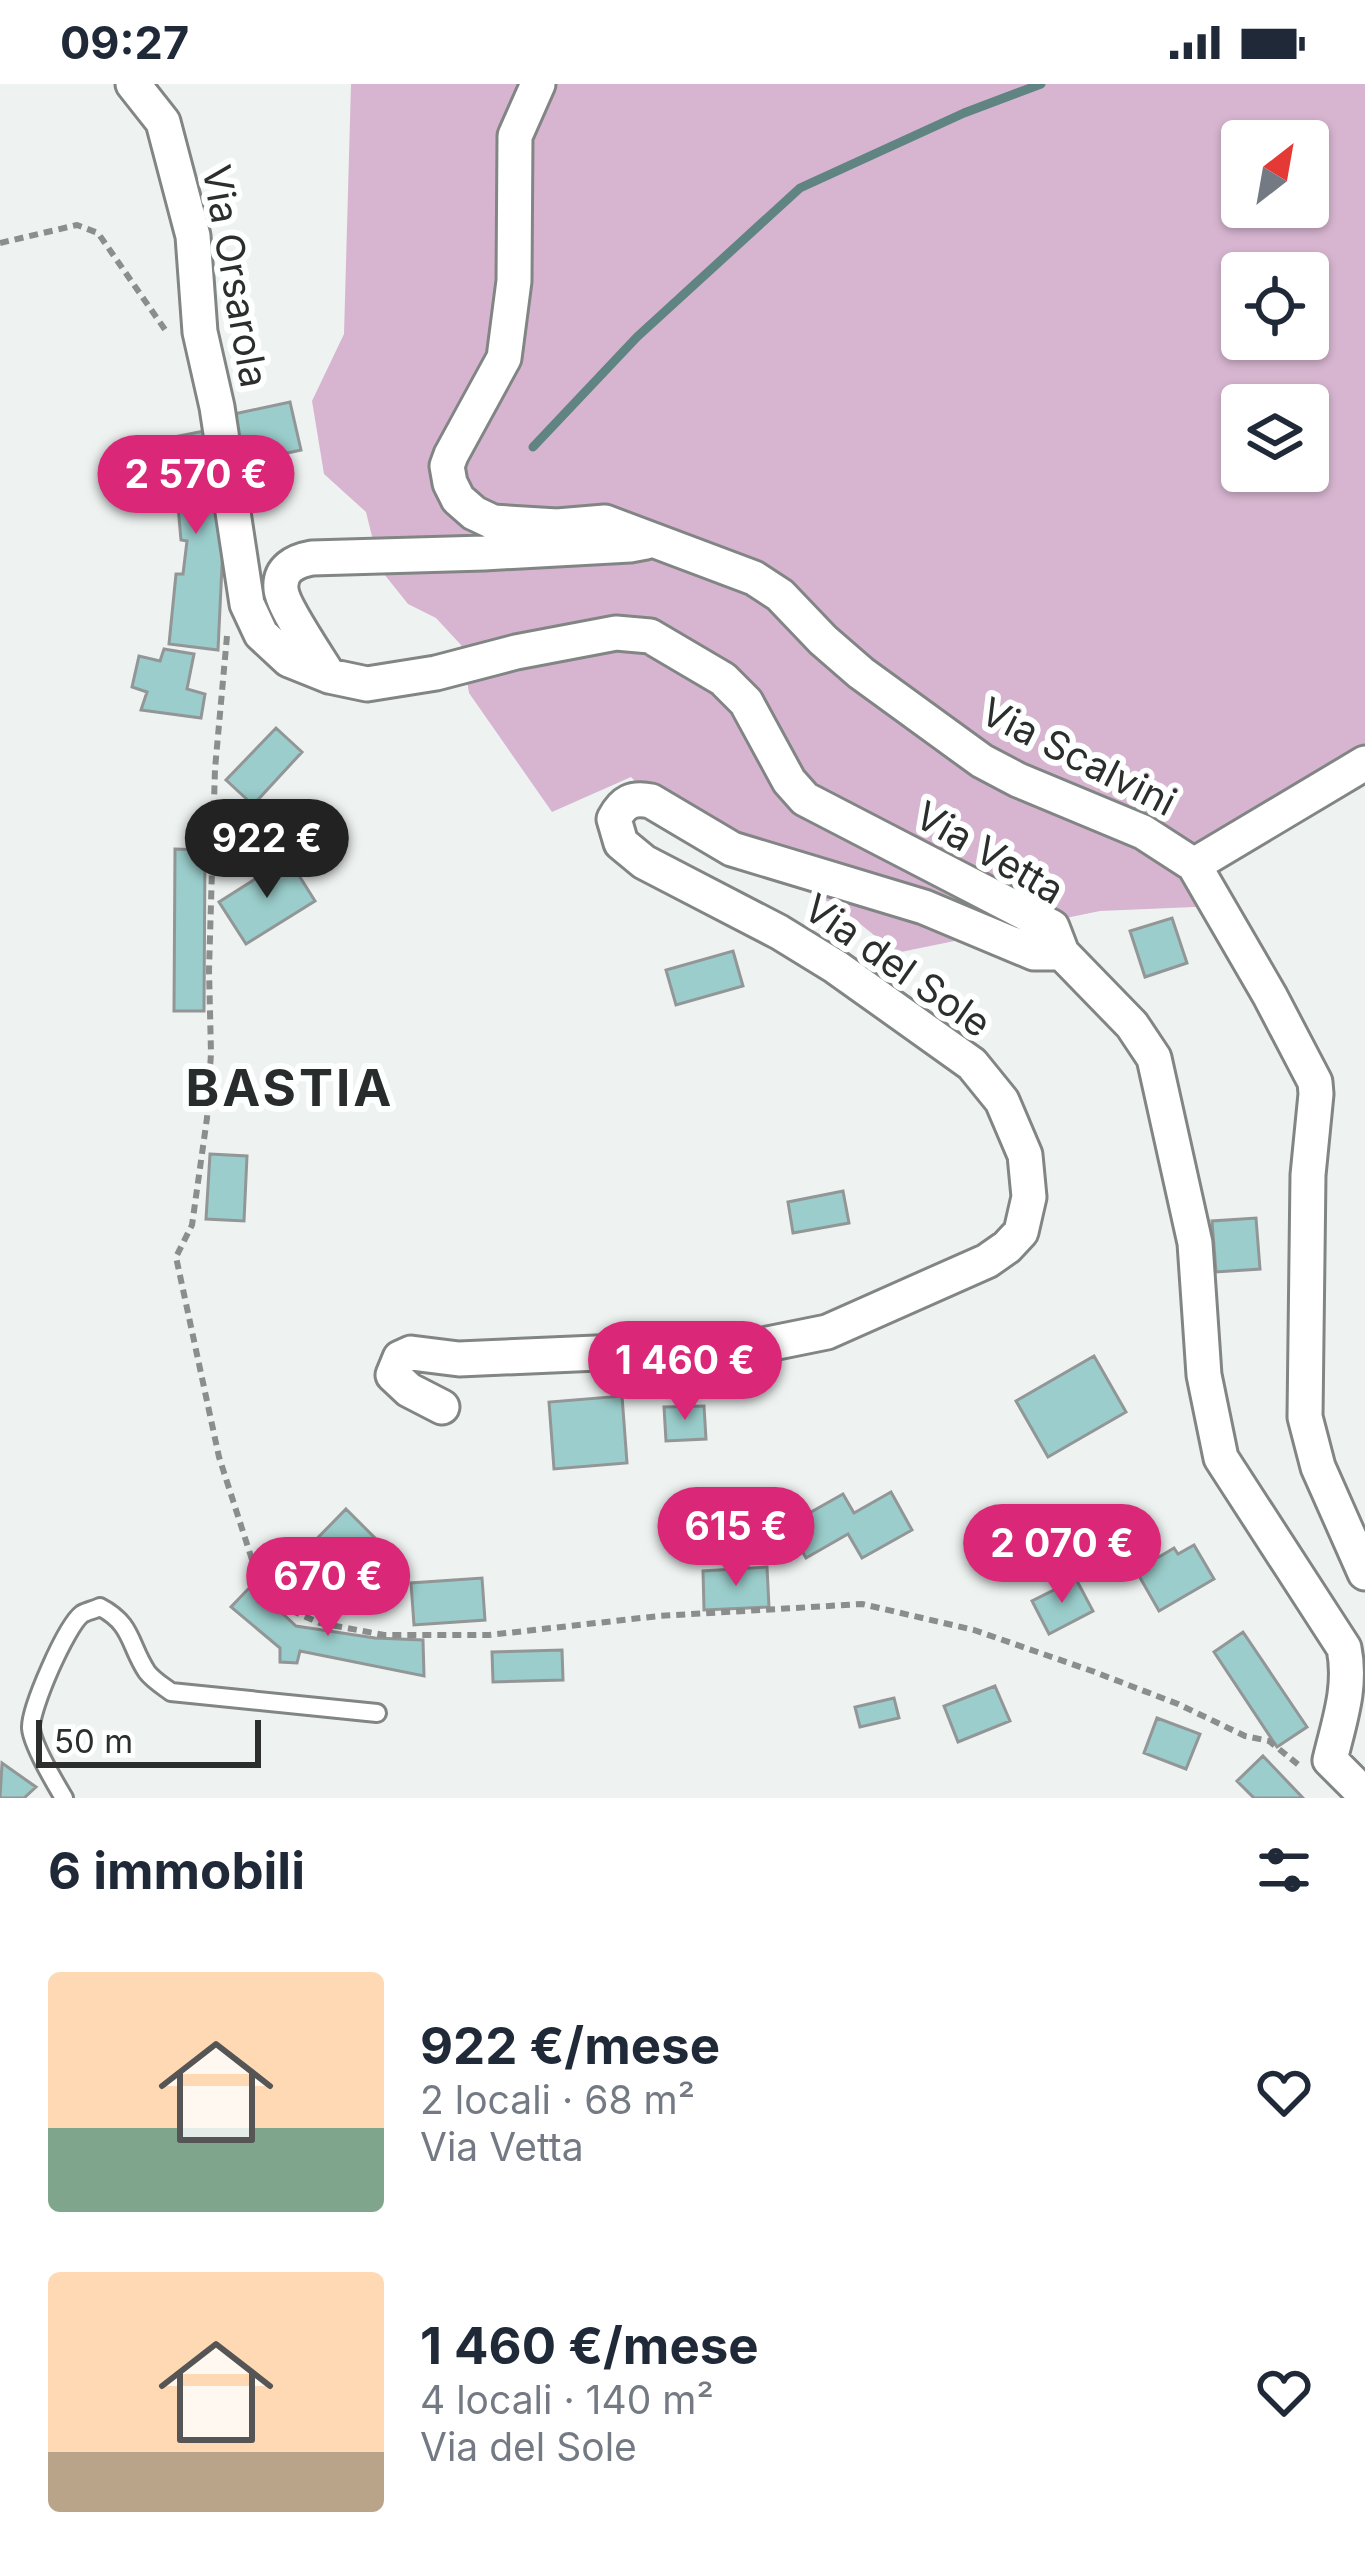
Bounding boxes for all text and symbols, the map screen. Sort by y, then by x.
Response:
text: 09:27 [60,15,189,70]
north arrow [1221,120,1329,228]
map controls [1221,120,1329,492]
street label: Via Orsarola [193,161,279,391]
button: locate [1221,252,1329,360]
button: layers [1221,384,1329,492]
pin: 2 570 € [85,435,307,537]
text: 2 570 € [124,450,268,497]
street label: Via Scalvini [974,687,1184,825]
street label: Via Vetta [907,791,1073,913]
pin: 922 € [183,799,351,901]
text: 922 € [212,814,322,861]
street label: Via del Sole [796,884,1000,1046]
district label: BASTIA [186,1057,394,1118]
pin: 1 460 € [574,1321,796,1423]
text: 1 460 € [615,1336,755,1383]
pin: 615 € [652,1487,820,1589]
text: 615 € [684,1502,788,1549]
pin: 2 070 € [951,1504,1173,1606]
text: 2 070 € [990,1519,1134,1566]
pin: 670 € [244,1537,412,1639]
text: 670 € [273,1552,383,1599]
scale bar [36,1714,261,1767]
text: 50 m [54,1721,133,1761]
icon: filters [1251,1837,1317,1903]
text: 6 immobili [48,1840,305,1901]
text: 922 €/mese [420,2015,720,2076]
icon: home [144,2020,288,2164]
icon: heart [1251,2059,1317,2125]
text: 2 locali · 68 m² [420,2076,695,2123]
text: Via Vetta [420,2123,584,2170]
text: 1 460 €/mese [420,2315,759,2376]
icon: home [144,2320,288,2464]
icon: heart [1251,2359,1317,2425]
text: 4 locali · 140 m² [420,2376,714,2423]
text: Via del Sole [420,2423,637,2470]

